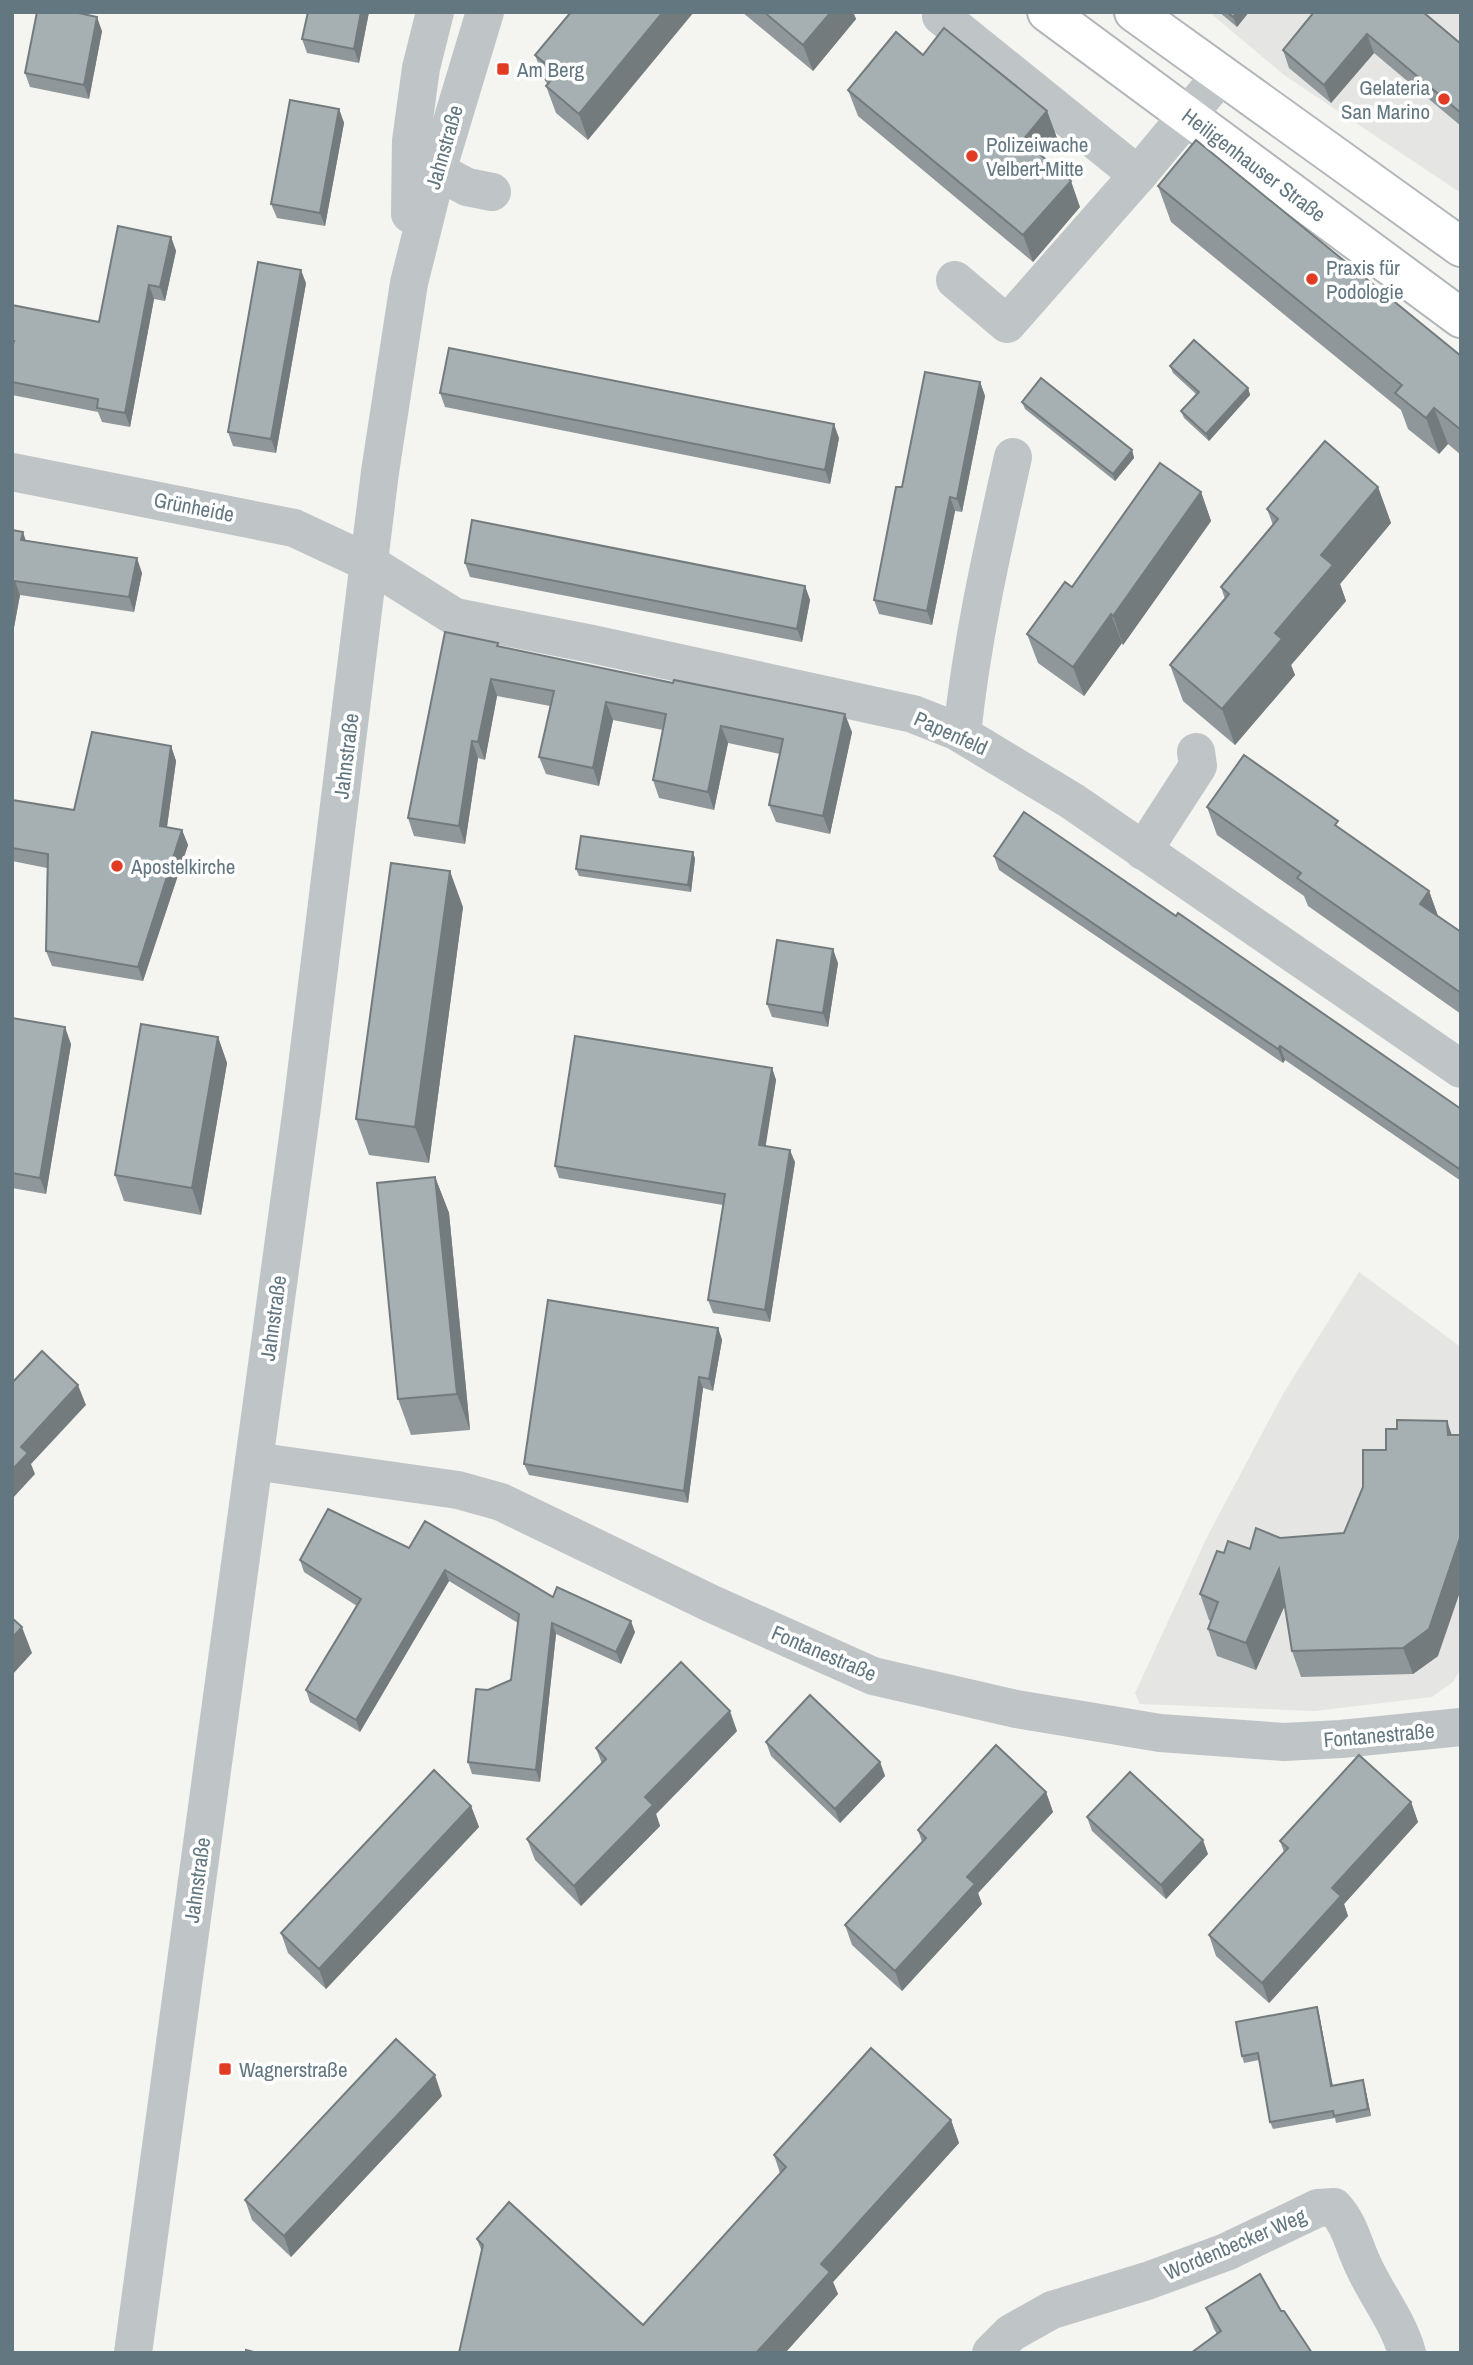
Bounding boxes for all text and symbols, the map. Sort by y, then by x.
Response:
place label: Am Berg [516,55,584,84]
marker: Am Berg [495,61,511,77]
place label: Gelateria San Marino [1341,73,1430,126]
marker: Gelateria San Marino [1436,91,1452,107]
street label: Heiligenhauser Straße [1176,101,1332,229]
street label: Jahnstraße [418,102,470,192]
place label: Polizeiwache Velbert-Mitte [986,130,1088,183]
marker: Polizeiwache Velbert-Mitte [964,148,980,164]
place label: Praxis für Podologie [1326,253,1404,306]
marker: Praxis für Podologie [1304,271,1320,287]
street label: Grünheide [151,485,237,529]
street label: Papenfeld [910,704,992,762]
street label: Jahnstraße [326,711,366,801]
place label: Apostelkirche [130,852,235,881]
marker: Apostelkirche [109,858,125,874]
street label: Jahnstraße [253,1273,293,1363]
street label: Fontanestraße [767,1618,881,1688]
street label: Fontanestraße [1322,1716,1436,1754]
street label: Jahnstraße [177,1835,217,1925]
place label: Wagnerstraße [239,2055,347,2084]
marker: Wagnerstraße [217,2061,233,2077]
street label: Wordenbecker Weg [1160,2201,1311,2287]

